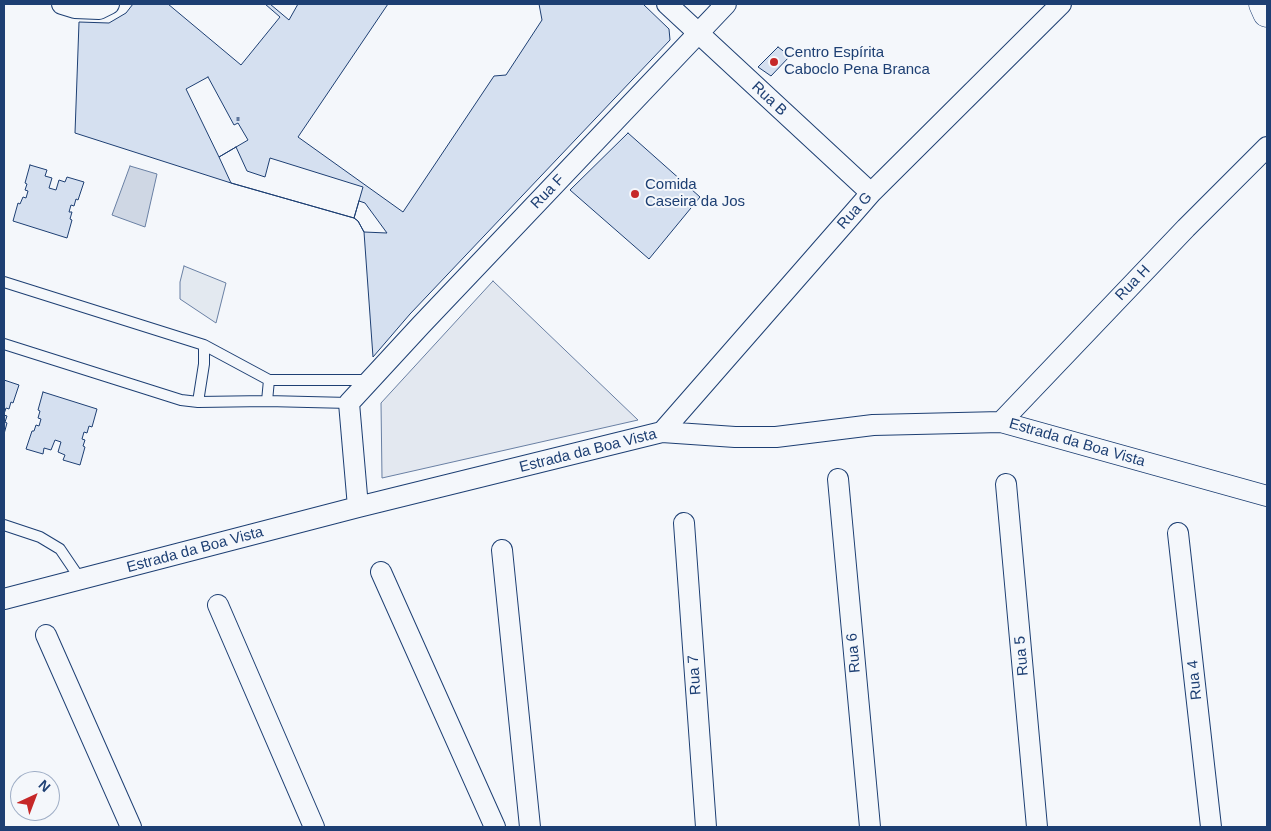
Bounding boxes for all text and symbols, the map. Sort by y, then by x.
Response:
place label: Centro Espírita Caboclo Pena Branca [784,44,930,79]
marker: Centro Espírita Caboclo Pena Branca [768,56,780,68]
street label: Rua B [748,78,790,120]
street label: Rua F [527,171,569,213]
place label: Comida Caseira da Jos [645,176,745,211]
marker: Comida Caseira da Jos [629,188,641,200]
street label: Rua G [834,189,876,233]
street label: Rua H [1112,261,1154,305]
street label: Estrada da Boa Vista [1007,415,1147,471]
street label: Estrada da Boa Vista [518,425,658,477]
street label: Estrada da Boa Vista [125,523,265,577]
street label: Rua 6 [843,632,865,674]
street label: Rua 5 [1011,635,1033,677]
street label: Rua 7 [685,654,705,696]
street label: Rua 4 [1184,659,1206,701]
north arrow [10,771,60,821]
text: N [35,776,54,795]

